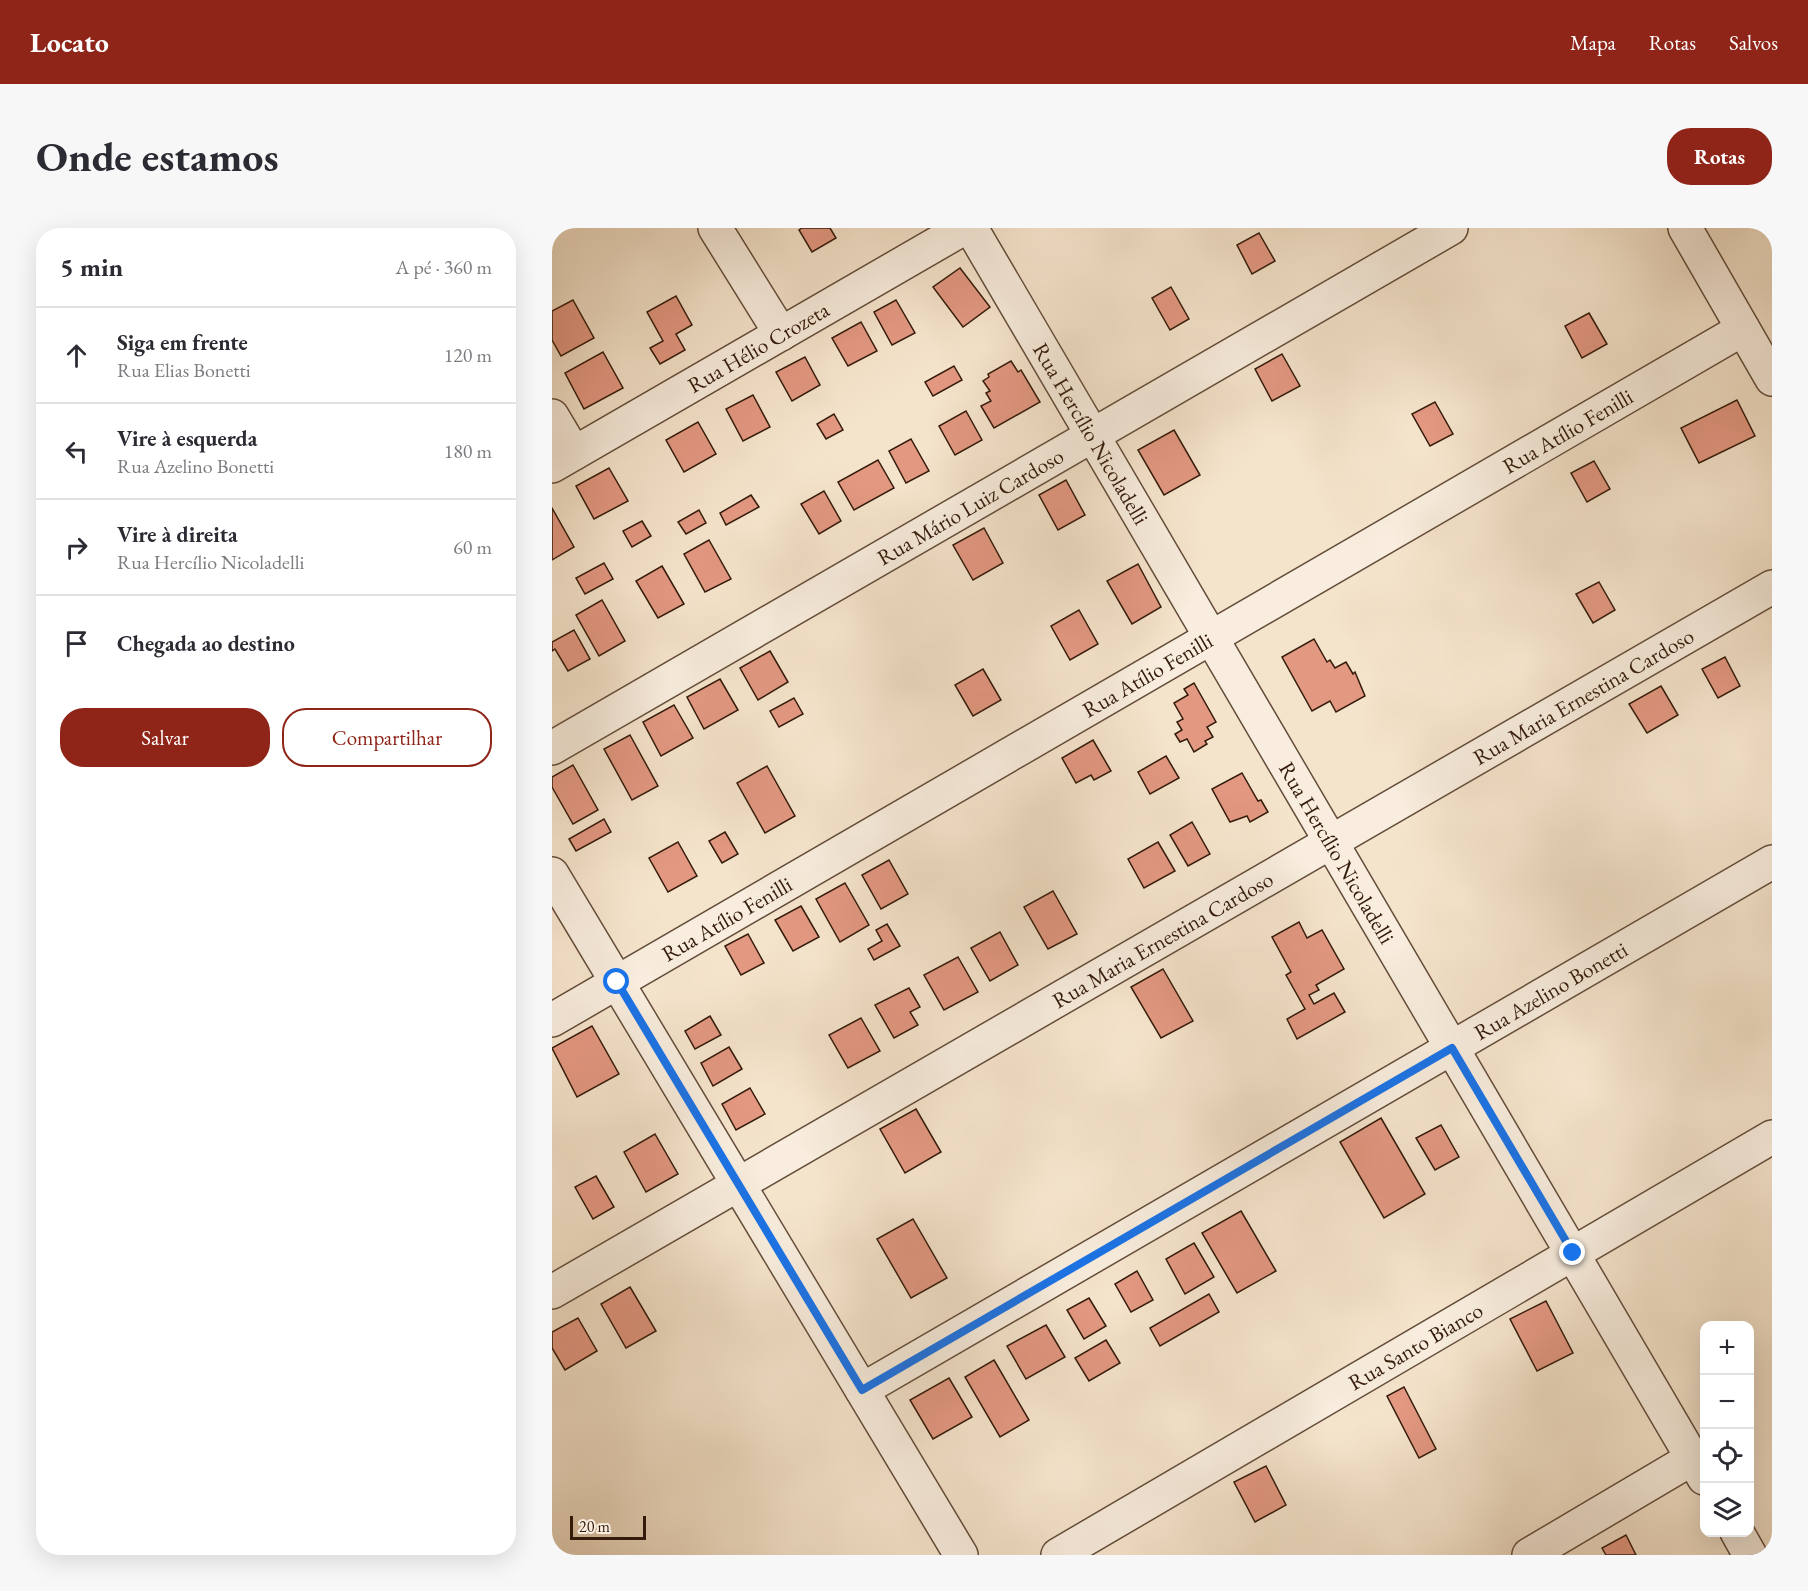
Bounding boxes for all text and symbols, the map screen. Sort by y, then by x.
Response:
text: Locato [30,24,109,60]
text: Mapa [1570,29,1616,56]
text: Rotas [1649,29,1696,56]
text: Salvos [1729,29,1778,56]
button: Rotas [1667,128,1772,185]
text: Onde estamos [36,129,279,184]
text: 5 min [60,250,123,284]
text: A pé · 360 m [396,254,492,280]
street label: Rua Hélio Crozeta [682,295,834,399]
text: Siga em frente [117,328,248,357]
street label: Rua Hercílio Nicoladelli [1027,337,1156,530]
icon: ahead [60,339,93,372]
text: 120 m [444,342,492,368]
text: Rua Elias Bonetti [117,357,251,383]
street label: Rua Atílio Fenilli [1497,382,1638,480]
text: Vire à esquerda [117,424,257,453]
icon: left [60,435,93,468]
text: 180 m [444,438,492,464]
street label: Rua Mário Luiz Cardoso [871,441,1069,572]
text: Rua Azelino Bonetti [117,453,274,479]
text: Vire à direita [117,520,238,549]
icon: right [60,531,93,564]
text: 60 m [453,534,492,560]
text: Rua Hercílio Nicoladelli [117,549,304,575]
street label: Rua Maria Ernestina Cardoso [1467,621,1699,771]
street label: Rua Atílio Fenilli [1077,626,1218,724]
icon: arrive [60,627,93,660]
text: Chegada ao destino [117,629,295,658]
button: Salvar [60,708,270,767]
button: Compartilhar [282,708,492,767]
street label: Rua Hercílio Nicoladelli [1273,756,1402,949]
street label: Rua Maria Ernestina Cardoso [1047,864,1278,1015]
street label: Rua Atílio Fenilli [656,869,797,968]
street label: Rua Azelino Bonetti [1468,935,1633,1046]
route start [603,968,629,994]
route end [1559,1239,1585,1265]
street label: Rua Santo Bianco [1343,1295,1488,1397]
map controls [1700,1321,1754,1537]
button: + [1700,1321,1754,1375]
button: − [1700,1375,1754,1429]
button: locate [1700,1429,1754,1483]
button: layers [1700,1483,1754,1537]
scale bar [570,1513,646,1540]
text: 20 m [579,1516,610,1537]

